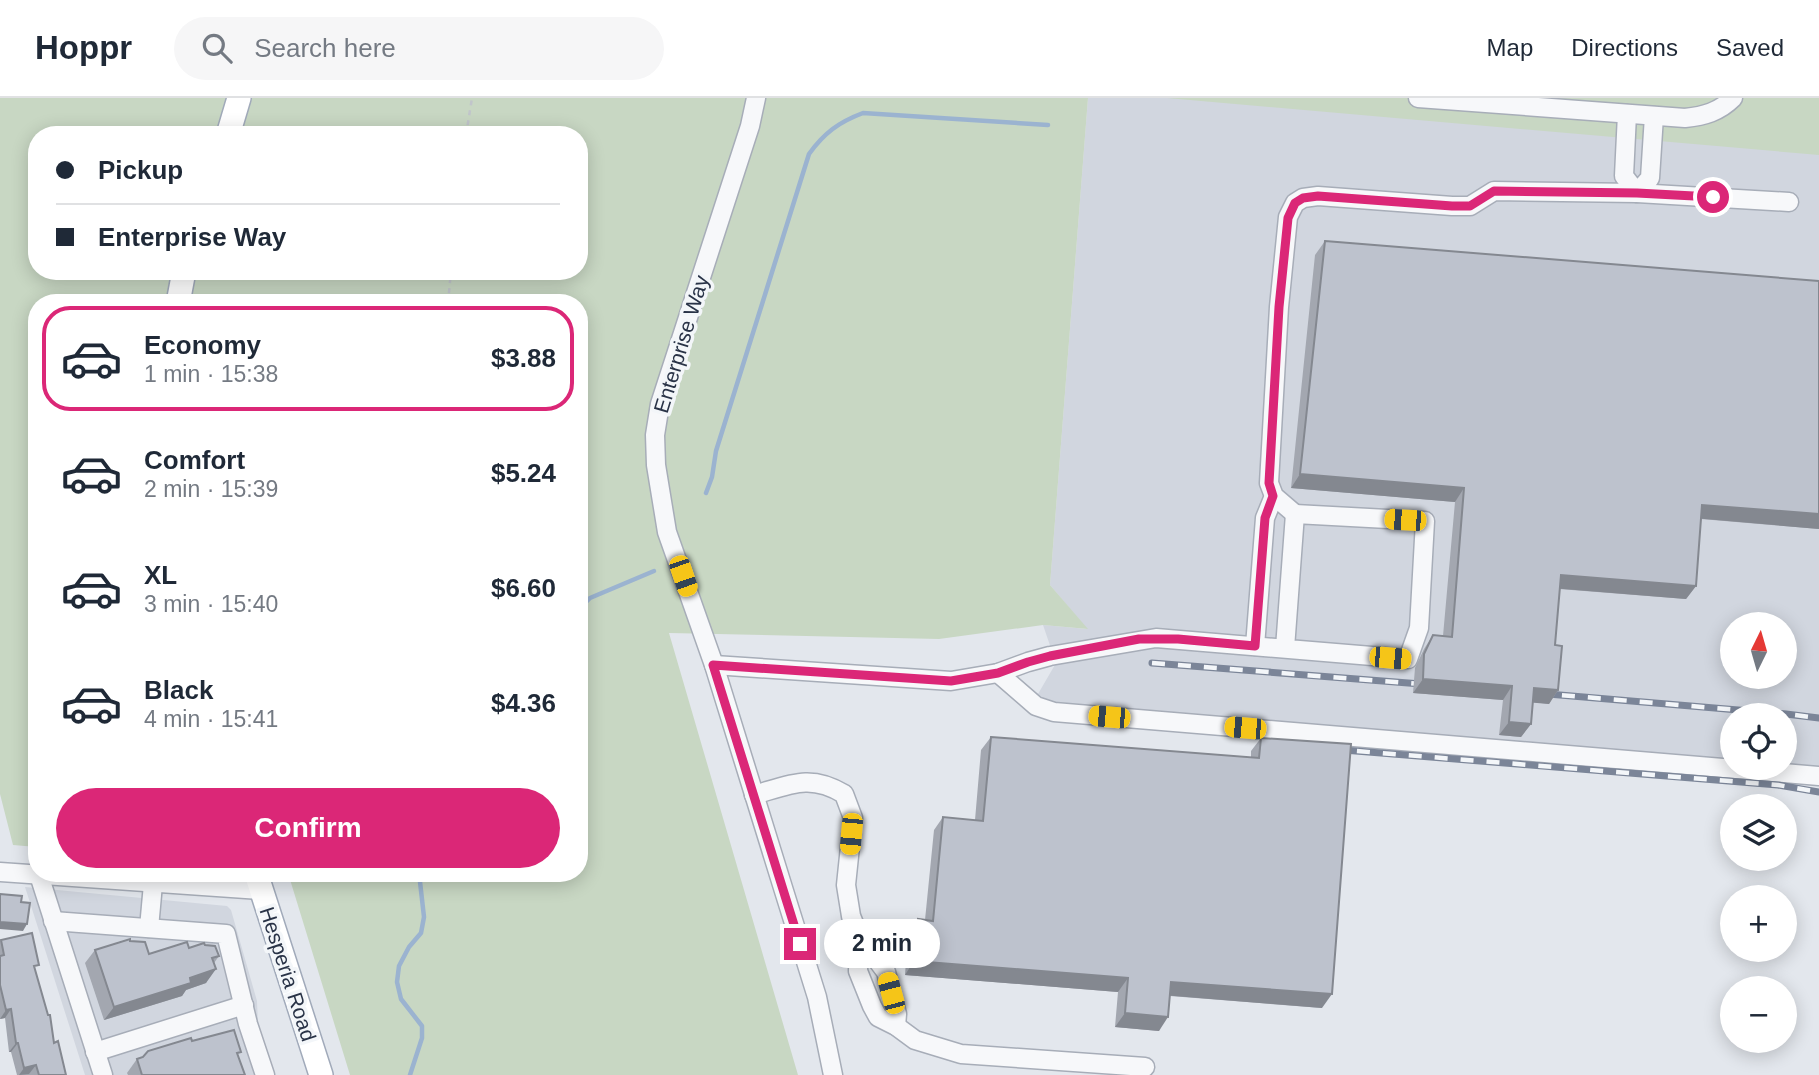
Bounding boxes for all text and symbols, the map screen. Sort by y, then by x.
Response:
search box [174,17,664,80]
text: Hoppr [35,29,132,66]
icon: search [198,29,236,67]
text: Search here [254,33,396,63]
text: Map [1487,34,1533,61]
text: Directions [1571,34,1678,61]
text: Saved [1716,34,1784,61]
text: Pickup [98,155,183,185]
route start [1697,181,1729,213]
text: Enterprise Way [98,222,286,252]
street label: Enterprise Way [649,272,713,416]
icon: car [60,327,123,390]
text: Economy [144,330,261,360]
text: $3.88 [491,343,556,373]
text: 1 min · 15:38 [144,361,278,387]
icon: car [60,442,123,505]
text: Comfort [144,445,245,475]
text: $5.24 [491,458,556,488]
text: 2 min · 15:39 [144,476,278,502]
car [1384,508,1427,532]
car [667,553,700,599]
icon: car [60,557,123,620]
text: XL [144,560,177,590]
text: $6.60 [491,573,556,603]
text: 3 min · 15:40 [144,591,278,617]
north arrow [1720,612,1797,690]
map controls [1720,612,1797,1053]
car [1369,646,1412,670]
icon: car [60,672,123,735]
text: Black [144,675,213,705]
text: $4.36 [491,688,556,718]
button: locate [1720,703,1797,780]
car [1088,705,1131,729]
text: 4 min · 15:41 [144,706,278,732]
car [1224,716,1267,740]
button: Confirm [56,788,560,868]
button: layers [1720,794,1797,871]
car [839,812,864,856]
button: + [1720,885,1797,962]
street label: Hesperia Road [255,904,321,1044]
callout: 2 min [824,920,940,968]
route end [784,928,816,960]
text: 2 min [852,930,912,956]
car [876,970,907,1016]
button: − [1720,976,1797,1053]

